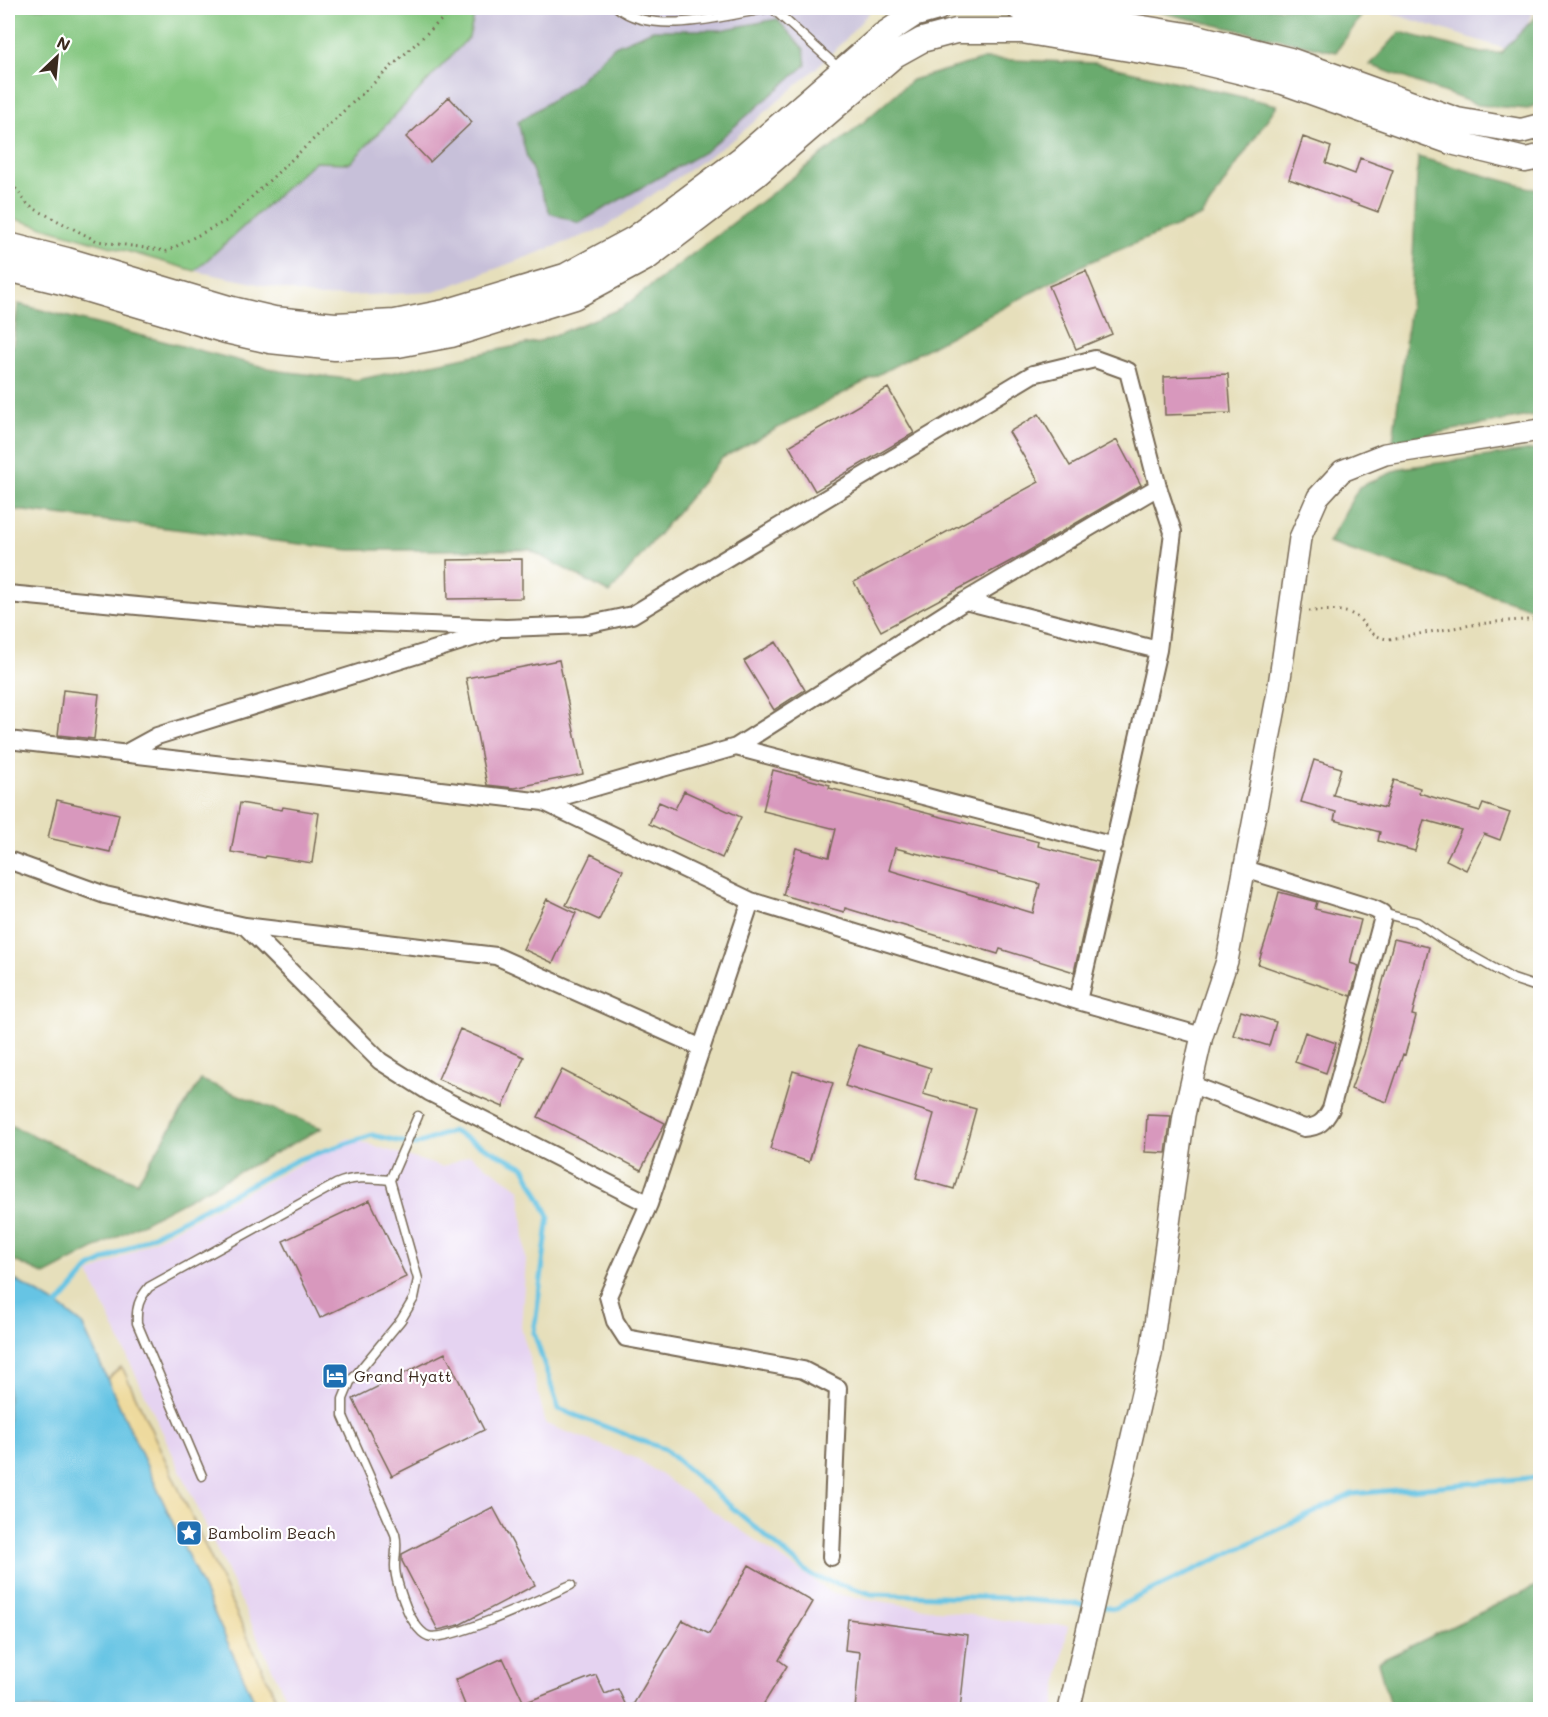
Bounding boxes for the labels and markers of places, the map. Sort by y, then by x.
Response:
hotel icon: Grand Hyatt [320,1361,350,1391]
place label: Grand Hyatt [354,1365,452,1386]
place icon: Bambolim Beach [174,1518,204,1548]
place label: Bambolim Beach [208,1522,335,1543]

